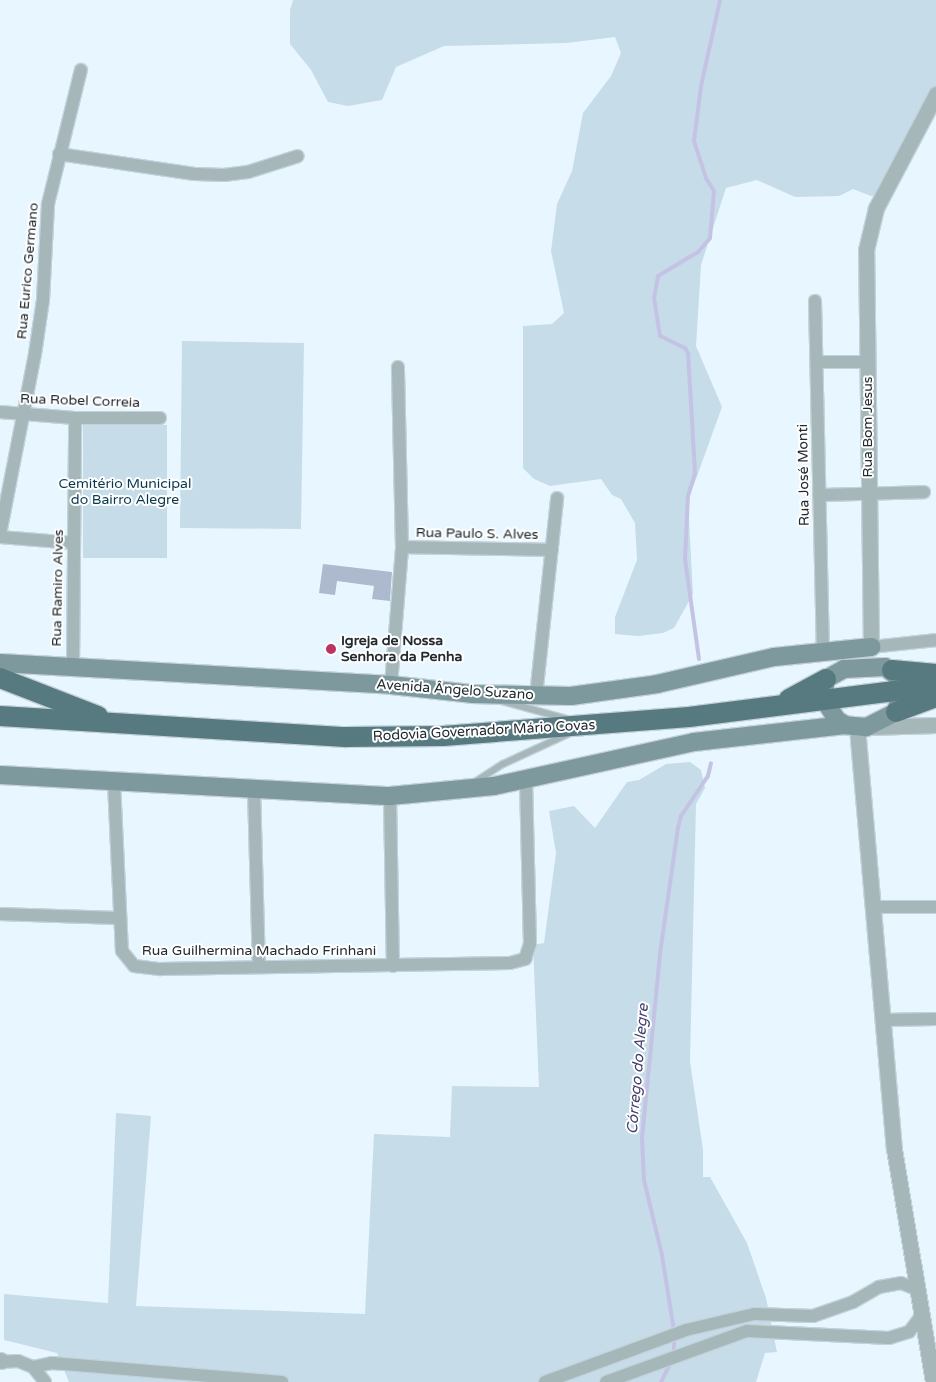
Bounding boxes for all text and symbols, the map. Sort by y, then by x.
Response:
street label: Rua Eurico Germano [14,202,42,340]
street label: Rua Bom Jesus [860,376,876,478]
street label: Rua Robel Correia [20,391,140,411]
street label: Rua José Monti [795,424,813,526]
park label: Cemitério Municipal do Bairro Alegre [59,476,191,508]
street label: Rua Paulo S. Alves [415,525,539,543]
street label: Rua Ramiro Alves [49,529,67,647]
place label: Igreja de Nossa Senhora da Penha [341,633,462,666]
marker: Igreja de Nossa Senhora da Penha [325,643,337,655]
street label: Avenida Ângelo Suzano [376,676,534,704]
street label: Rodovia Governador Mário Covas [372,717,596,745]
street label: Rua Guilhermina Machado Frinhani [142,943,376,959]
water label: Córrego do Alegre [623,1003,653,1135]

